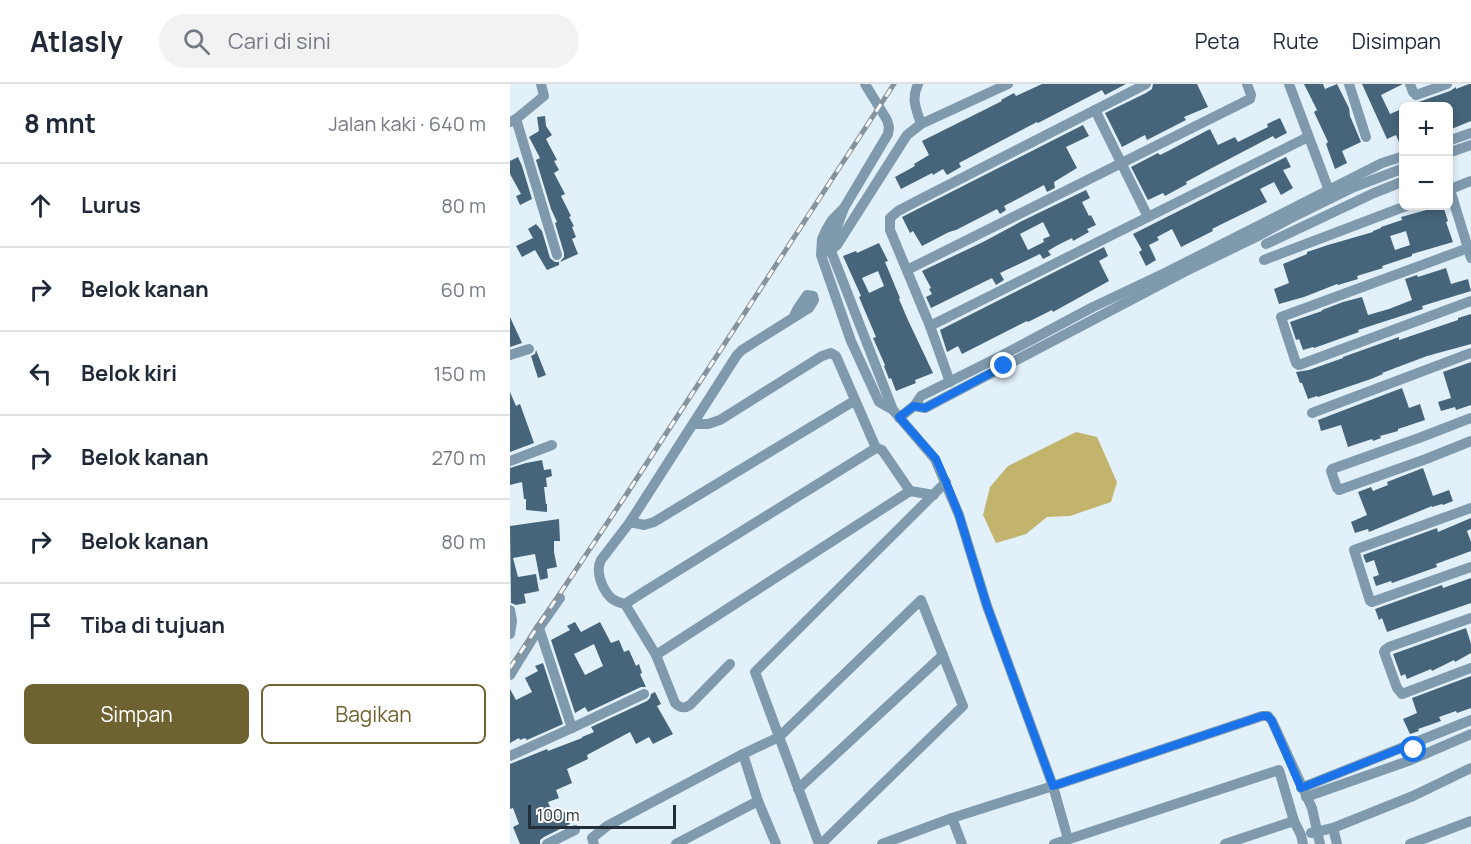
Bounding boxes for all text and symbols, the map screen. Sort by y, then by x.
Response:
search box [159,14,579,68]
text: Atlasly [30,22,123,60]
icon: search [180,25,213,58]
text: Cari di sini [228,26,331,56]
text: Peta [1195,27,1240,55]
text: Rute [1273,27,1319,55]
text: Disimpan [1352,27,1441,55]
map controls [1399,102,1453,210]
button: + [1399,102,1453,156]
text: 8 mnt [24,105,96,141]
text: Jalan kaki · 640 m [328,110,486,137]
button: − [1399,156,1453,210]
icon: ahead [24,189,57,222]
text: Lurus [81,190,141,220]
text: 80 m [441,192,486,219]
icon: right [24,273,57,306]
text: Belok kanan [81,274,209,304]
text: 60 m [440,276,486,303]
route end [990,352,1016,378]
icon: left [24,357,57,390]
text: Belok kiri [81,358,177,388]
text: 150 m [433,360,486,387]
icon: right [24,441,57,474]
text: Belok kanan [81,442,209,472]
text: 270 m [431,444,486,471]
icon: right [24,525,57,558]
text: Belok kanan [81,526,209,556]
text: 80 m [441,528,486,555]
icon: arrive [24,609,57,642]
text: Tiba di tujuan [81,610,225,640]
button: Simpan [24,684,249,744]
button: Bagikan [261,684,486,744]
route start [1400,736,1426,762]
scale bar [528,802,676,830]
text: 100 m [537,804,580,826]

